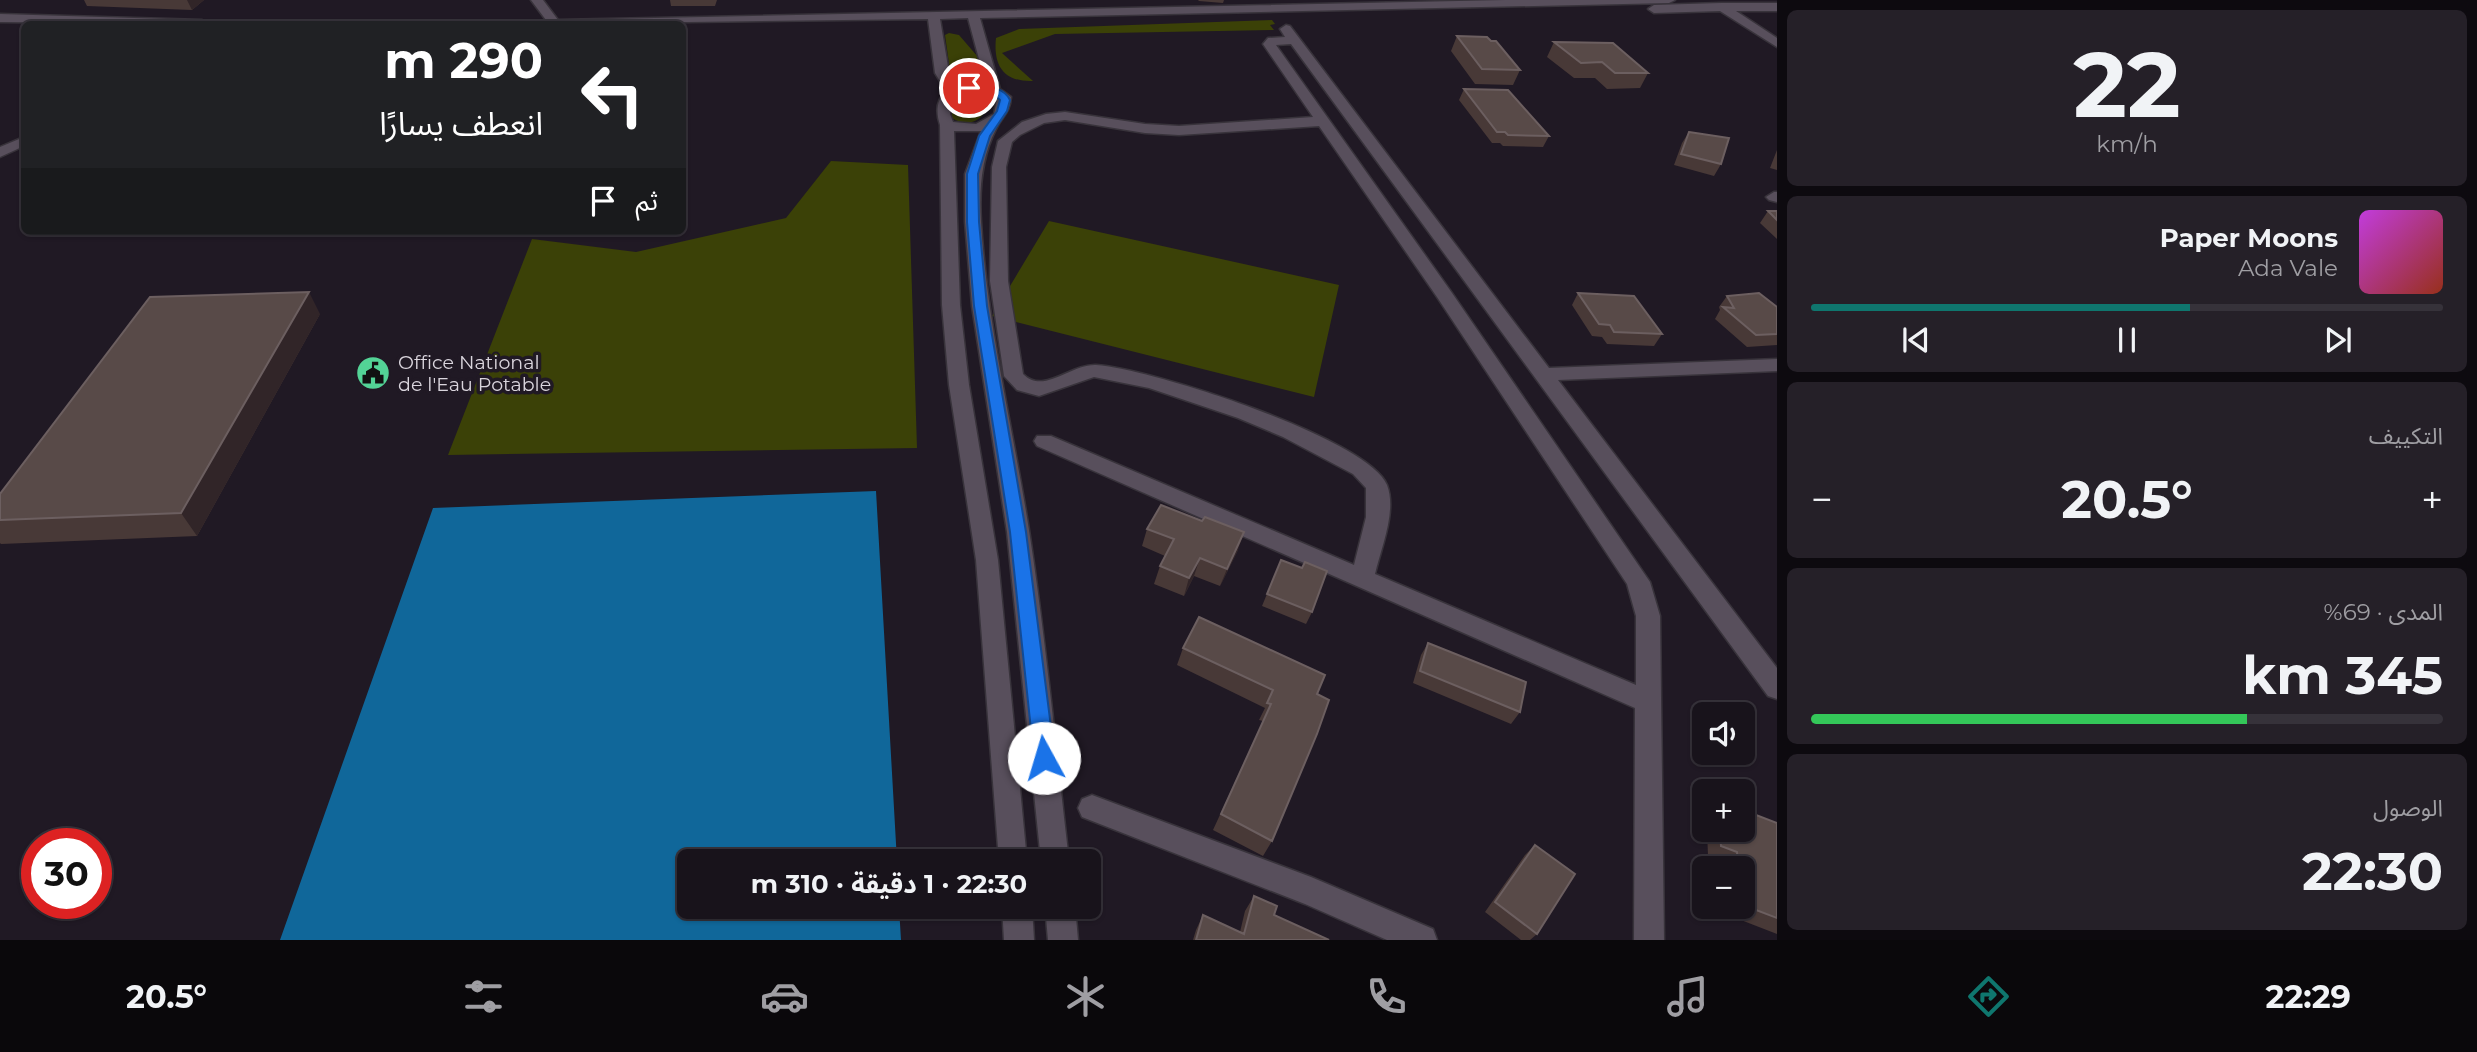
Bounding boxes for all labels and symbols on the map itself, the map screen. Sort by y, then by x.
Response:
pin [939,58,999,118]
place label: Office National de l'Eau Potable [398,351,551,396]
public building icon: Office National de l'Eau Potable [354,354,392,392]
position arrow [1007,721,1081,795]
speed limit sign: 30 [21,828,112,919]

